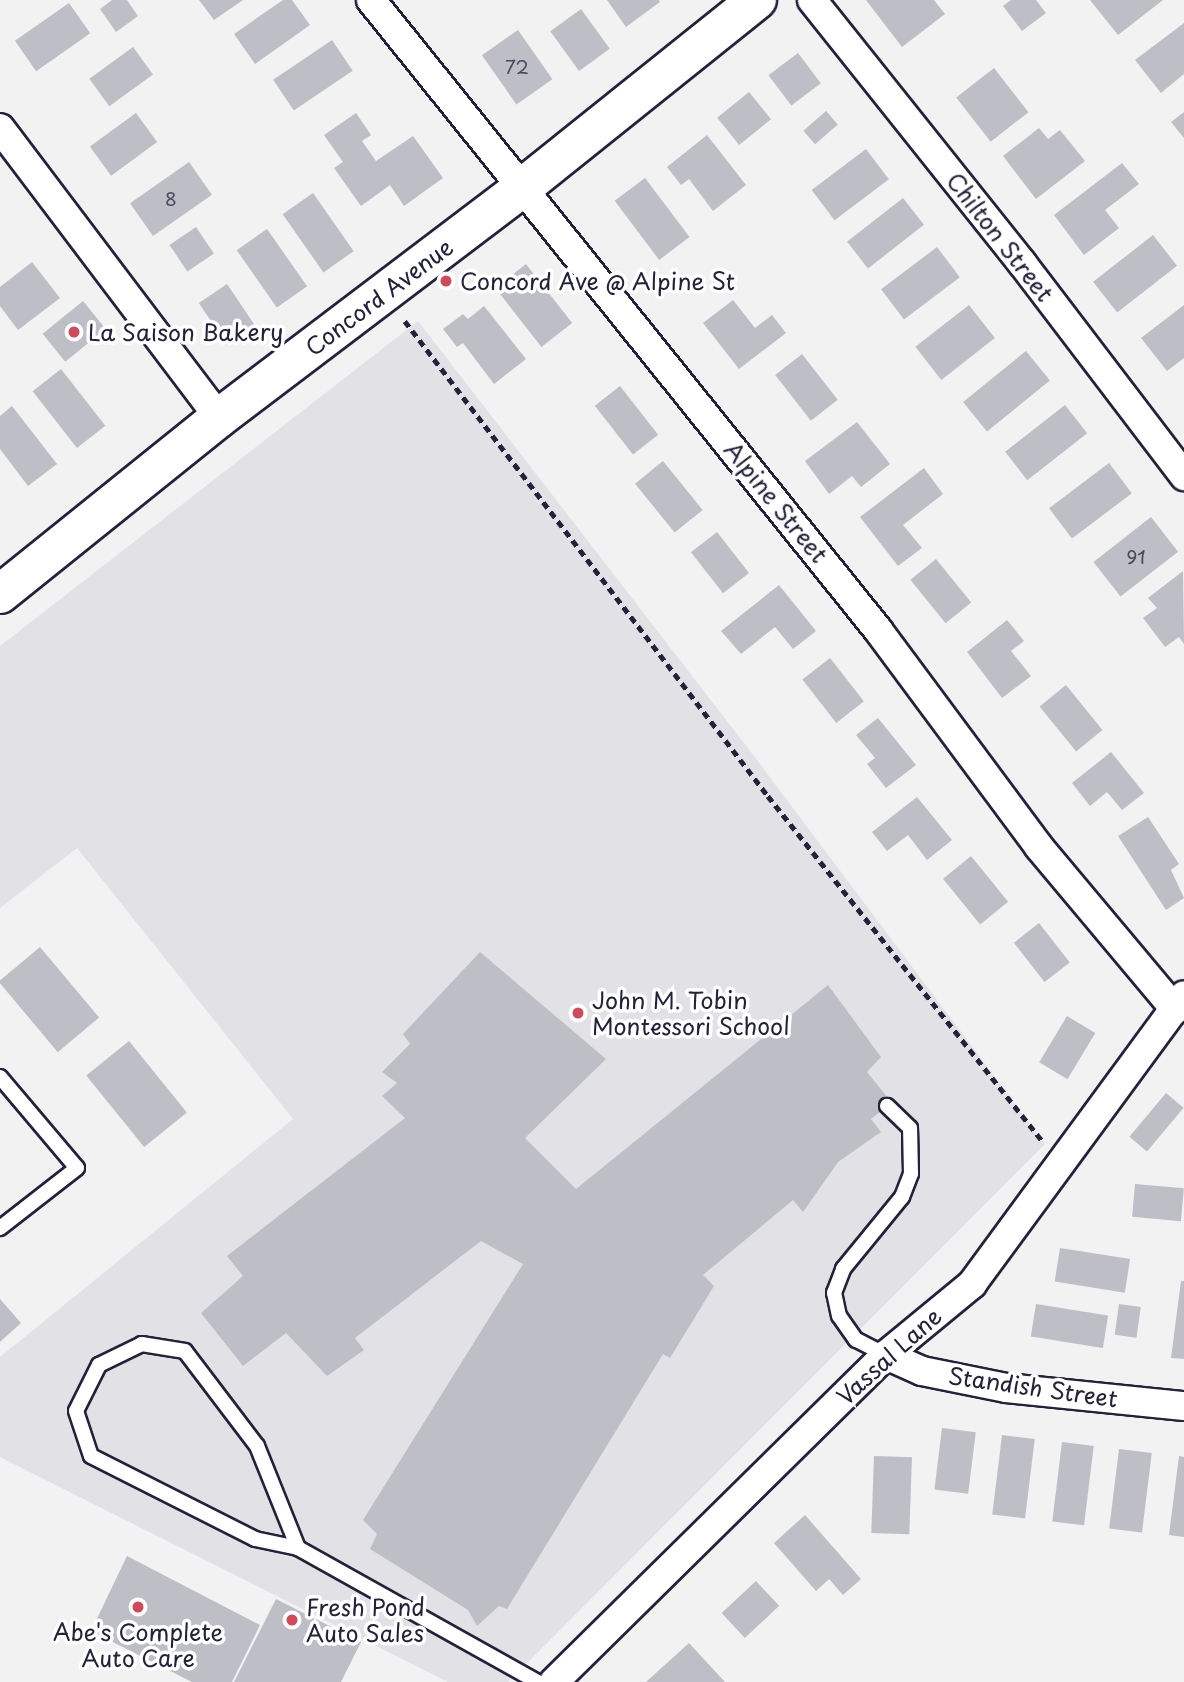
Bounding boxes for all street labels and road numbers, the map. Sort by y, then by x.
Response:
street label: Chilton Street [941,167,1059,307]
street label: Concord Avenue [299,232,459,362]
street label: Alpine Street [719,436,833,568]
street label: Vassal Lane [831,1302,947,1410]
street label: Standish Street [946,1361,1120,1413]

